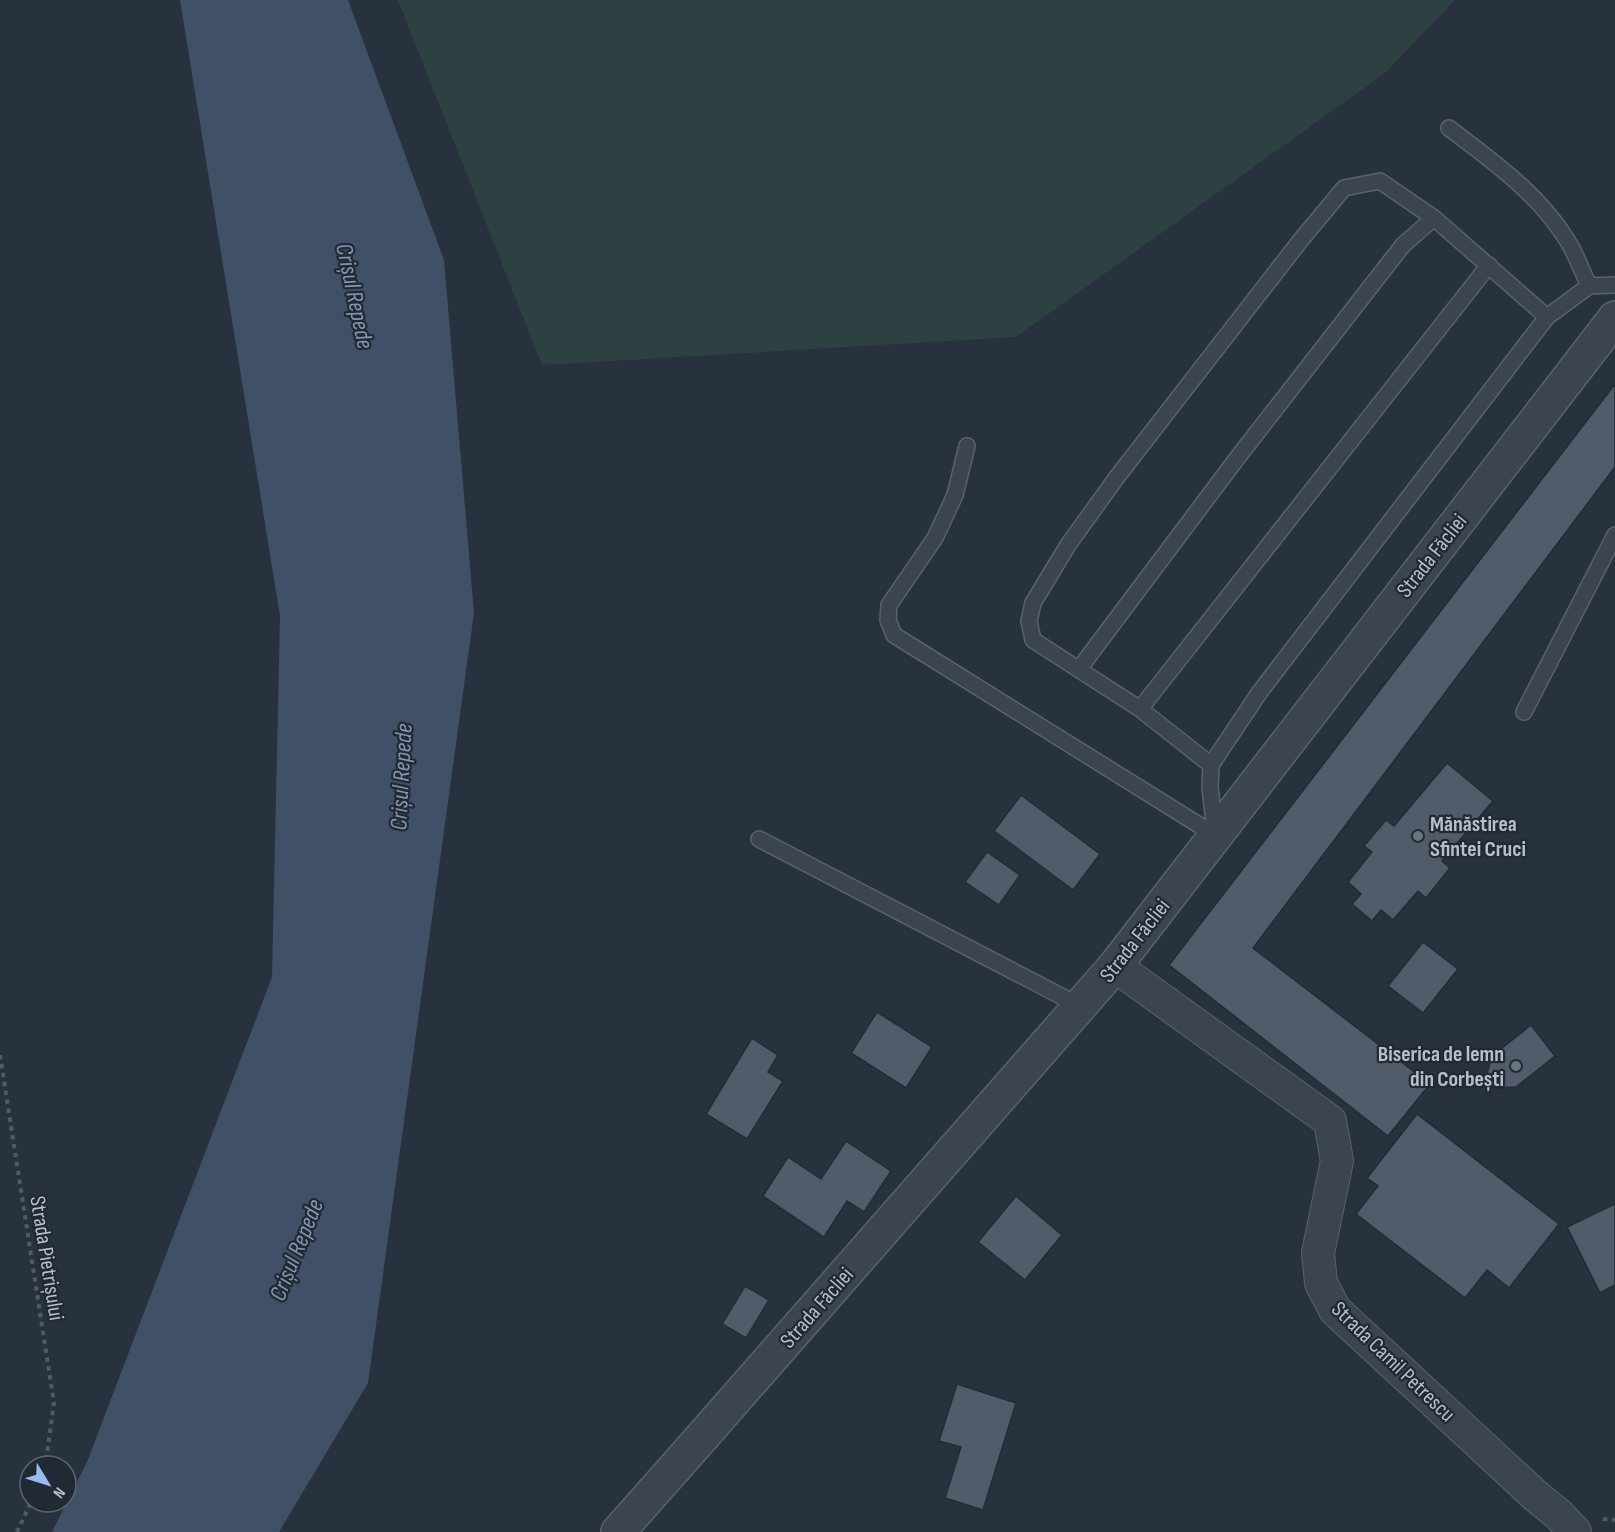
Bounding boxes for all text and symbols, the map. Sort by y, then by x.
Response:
water label: Crișul Repede [329,241,380,351]
street label: Strada Făcliei [1391,509,1473,603]
water label: Crișul Repede [384,723,419,831]
place label: Mănăstirea Sfintei Cruci [1430,811,1526,863]
marker: Mănăstirea Sfintei Cruci [1411,829,1425,843]
street label: Strada Făcliei [1094,894,1176,988]
place label: Biserica de lemn din Corbești [1378,1041,1504,1093]
marker: Biserica de lemn din Corbești [1509,1059,1523,1073]
street label: Strada Pietrișului [23,1194,70,1322]
water label: Crișul Repede [263,1195,330,1305]
street label: Strada Făcliei [775,1262,860,1354]
street label: Strada Camil Petrescu [1325,1296,1461,1428]
north arrow [18,1454,78,1514]
text: N [49,1483,69,1502]

